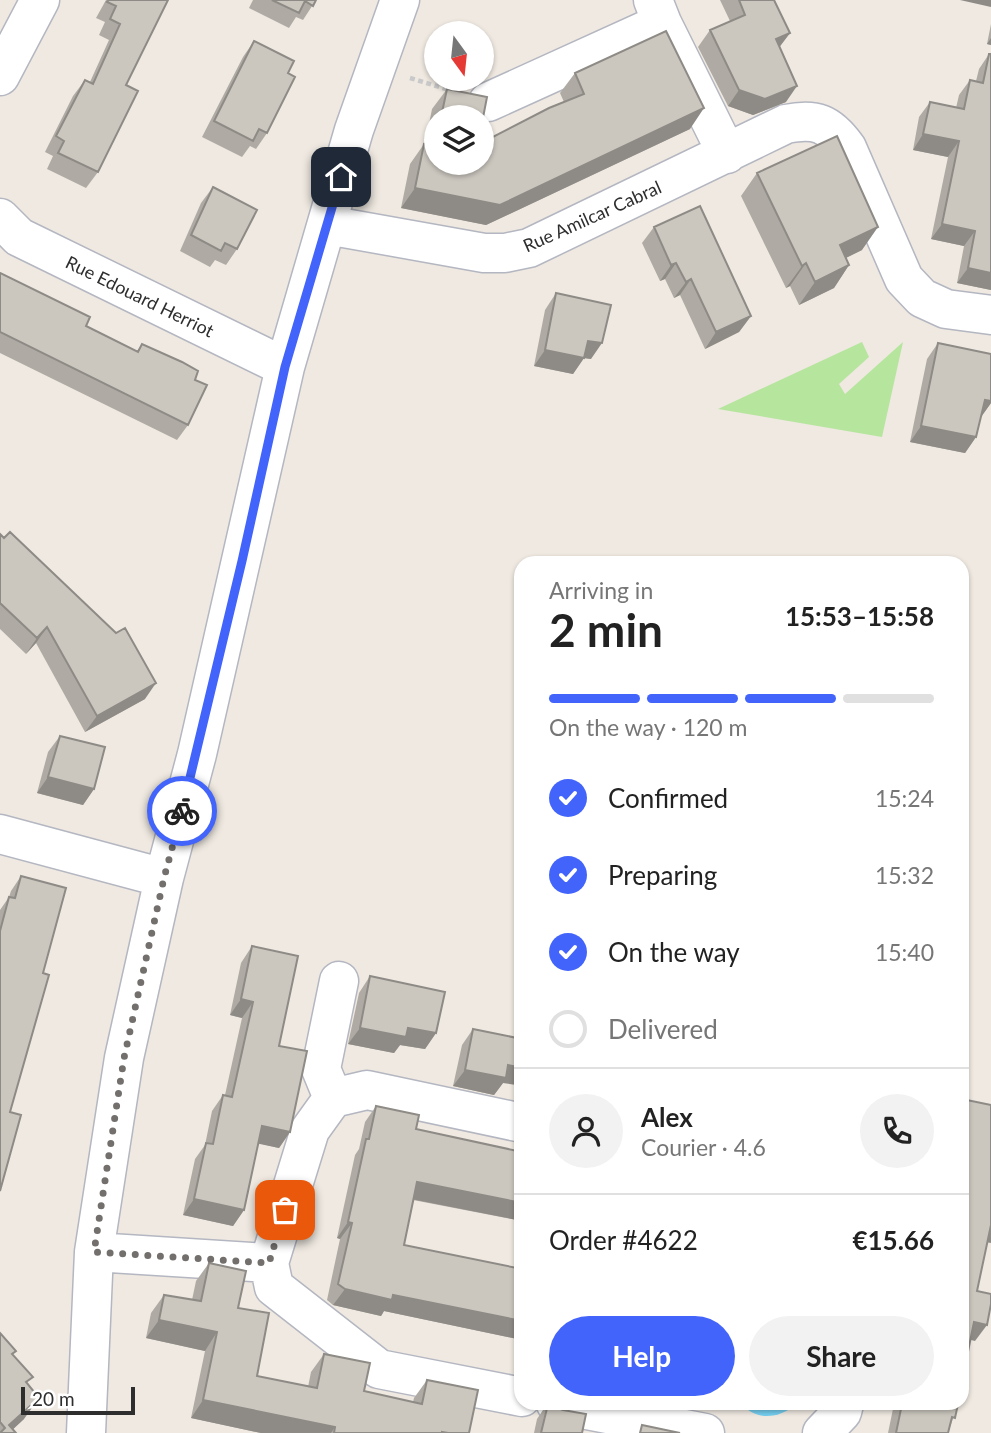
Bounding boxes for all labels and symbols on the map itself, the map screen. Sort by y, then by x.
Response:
north arrow [424,21,494,91]
pin [311,147,371,207]
street label: Rue Amilcar Cabral [519,176,665,256]
street label: Rue Edouard Herriot [62,251,218,342]
courier [147,776,217,846]
pin [255,1180,315,1240]
scale bar [21,1384,135,1416]

